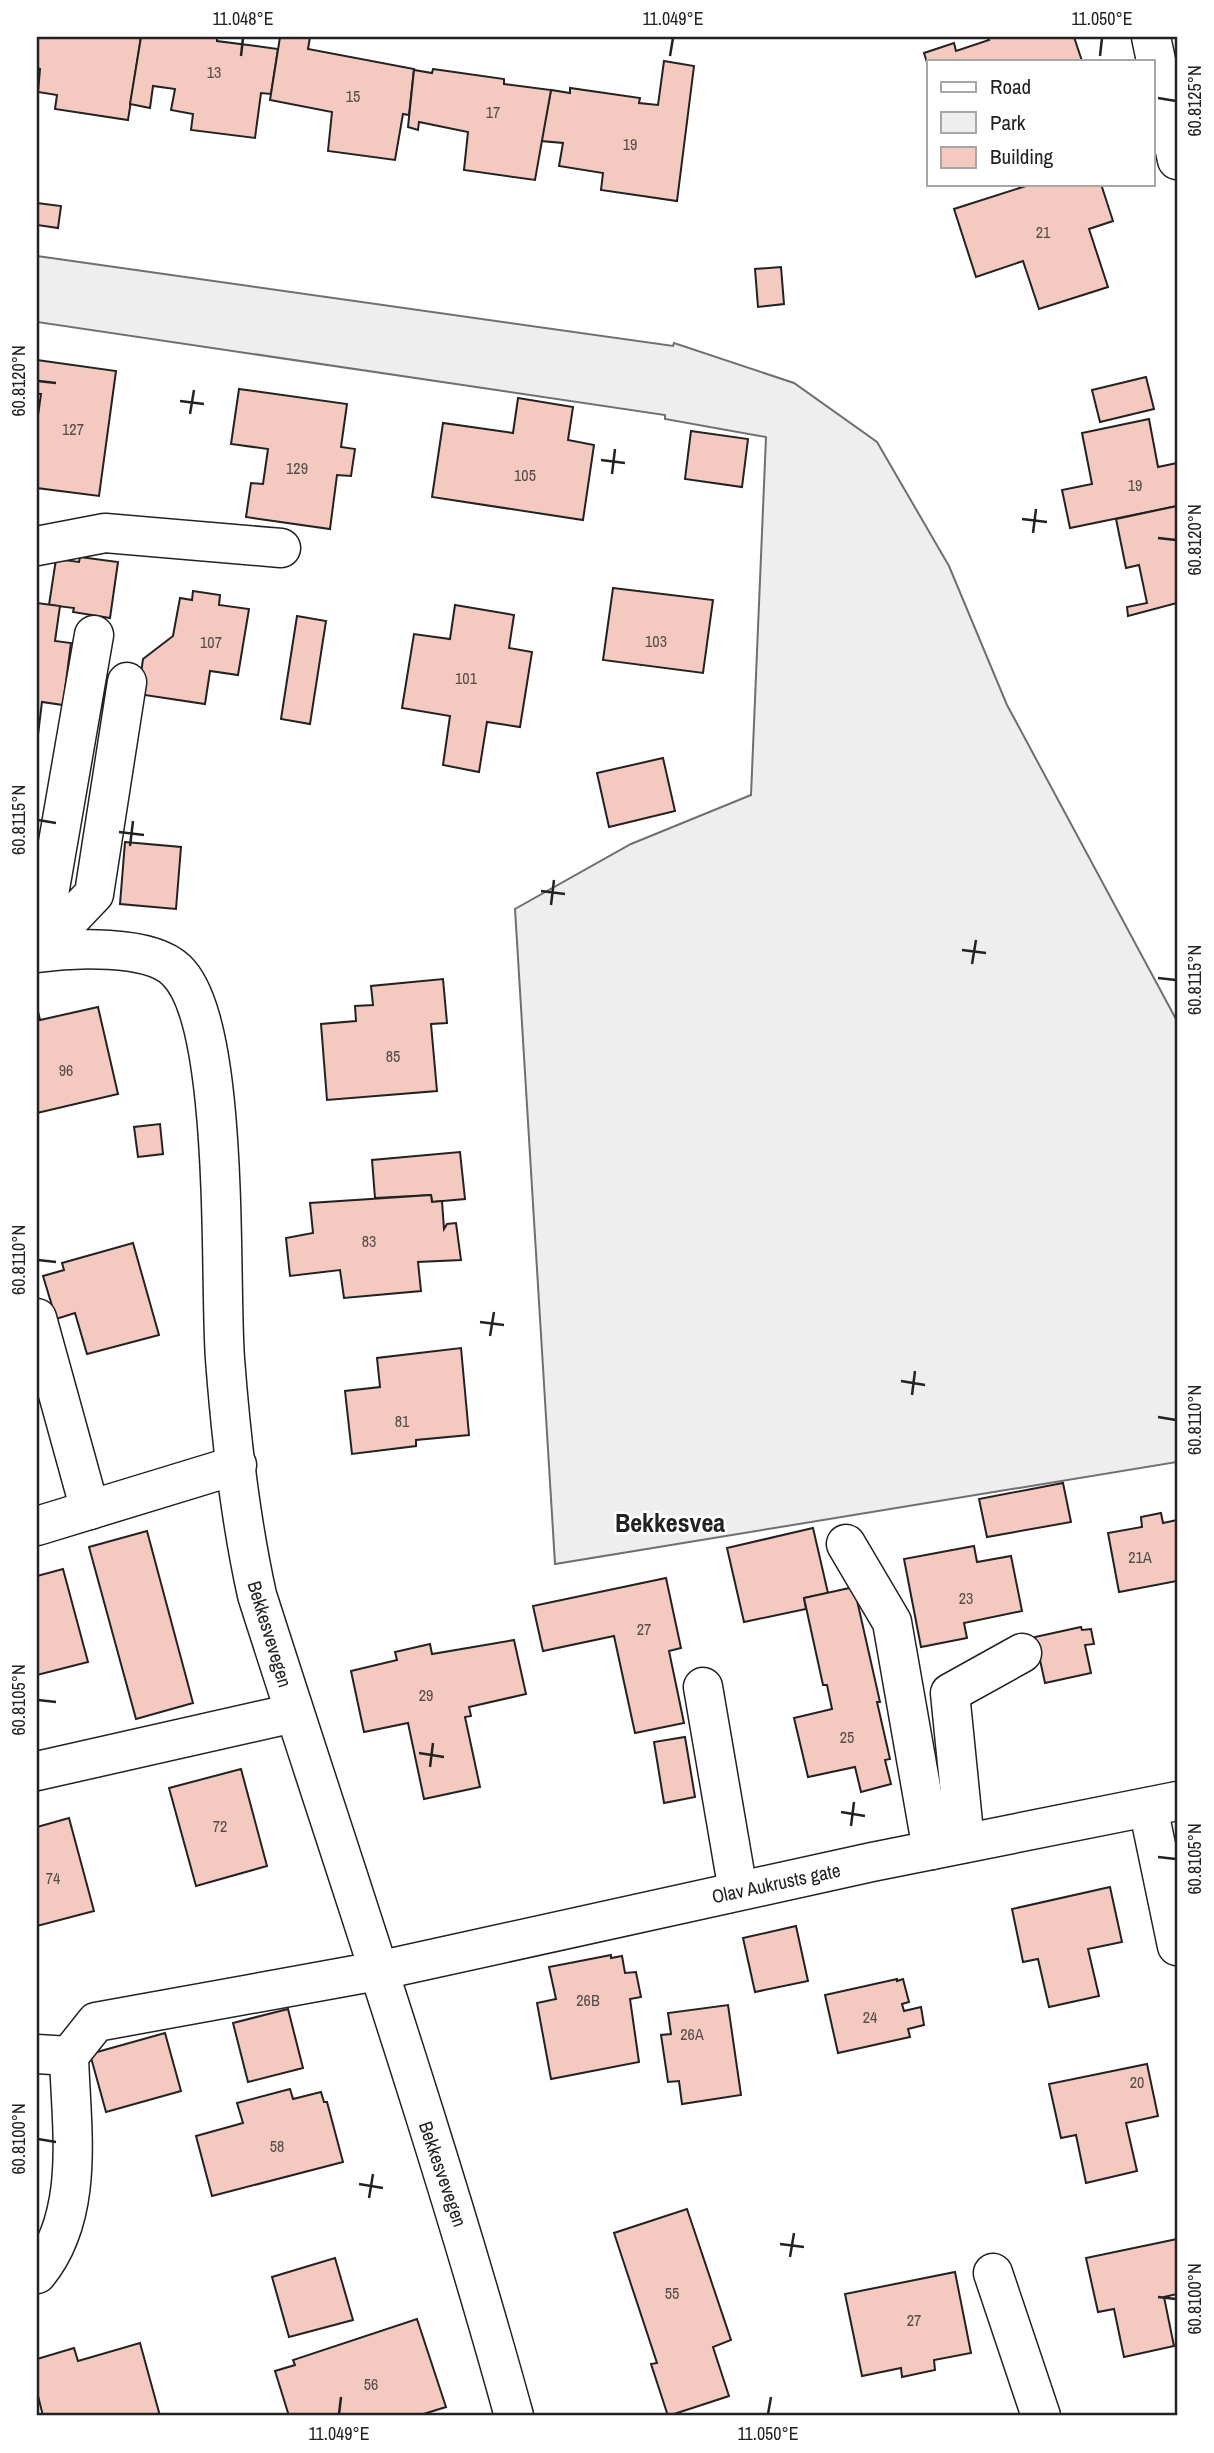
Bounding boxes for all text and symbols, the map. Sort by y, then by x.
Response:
text: 11.048°E [212,6,274,31]
text: 11.049°E [642,6,704,31]
text: 11.050°E [1071,6,1133,31]
legend [927,60,1154,186]
house number: 13 [207,61,221,83]
text: 60.8125°N [1182,65,1207,137]
text: Road [990,72,1031,101]
house number: 15 [346,85,360,107]
house number: 17 [486,101,500,123]
text: Park [990,108,1026,137]
house number: 19 [623,133,637,155]
text: Building [990,142,1054,171]
house number: 21 [1036,221,1051,243]
text: 60.8120°N [6,345,31,417]
house number: 127 [62,418,84,440]
house number: 129 [286,457,308,479]
house number: 105 [514,464,536,486]
house number: 19 [1128,474,1142,496]
text: 60.8120°N [1182,504,1207,576]
house number: 103 [645,630,667,652]
house number: 107 [200,631,222,653]
house number: 101 [455,667,478,689]
text: 60.8115°N [6,785,31,855]
text: 60.8115°N [1182,945,1207,1015]
house number: 85 [386,1045,400,1067]
house number: 96 [59,1059,73,1081]
text: 60.8110°N [6,1225,31,1295]
house number: 83 [362,1230,376,1252]
text: 60.8110°N [1182,1385,1207,1455]
house number: 81 [395,1410,410,1432]
district label: Bekkesvea [615,1505,725,1540]
house number: 21A [1128,1546,1152,1568]
street label: Bekkesvevegen [241,1578,299,1690]
house number: 23 [959,1587,973,1609]
house number: 27 [637,1618,651,1640]
text: 60.8105°N [6,1664,31,1736]
house number: 29 [419,1684,433,1706]
house number: 25 [840,1726,854,1748]
house number: 72 [213,1815,227,1837]
text: 60.8105°N [1182,1823,1207,1895]
street label: Olav Aukrusts gate [709,1857,843,1909]
house number: 74 [46,1867,60,1889]
house number: 26B [576,1989,600,2011]
house number: 24 [863,2006,877,2028]
house number: 26A [680,2023,704,2045]
house number: 20 [1130,2071,1144,2093]
text: 60.8100°N [6,2103,31,2175]
street label: Bekkesvevegen [413,2118,473,2230]
house number: 58 [270,2135,284,2157]
text: 60.8100°N [1182,2263,1207,2335]
house number: 55 [665,2282,679,2304]
house number: 27 [907,2309,921,2331]
house number: 56 [364,2373,378,2395]
text: 11.049°E [308,2421,370,2446]
text: 11.050°E [737,2421,799,2446]

